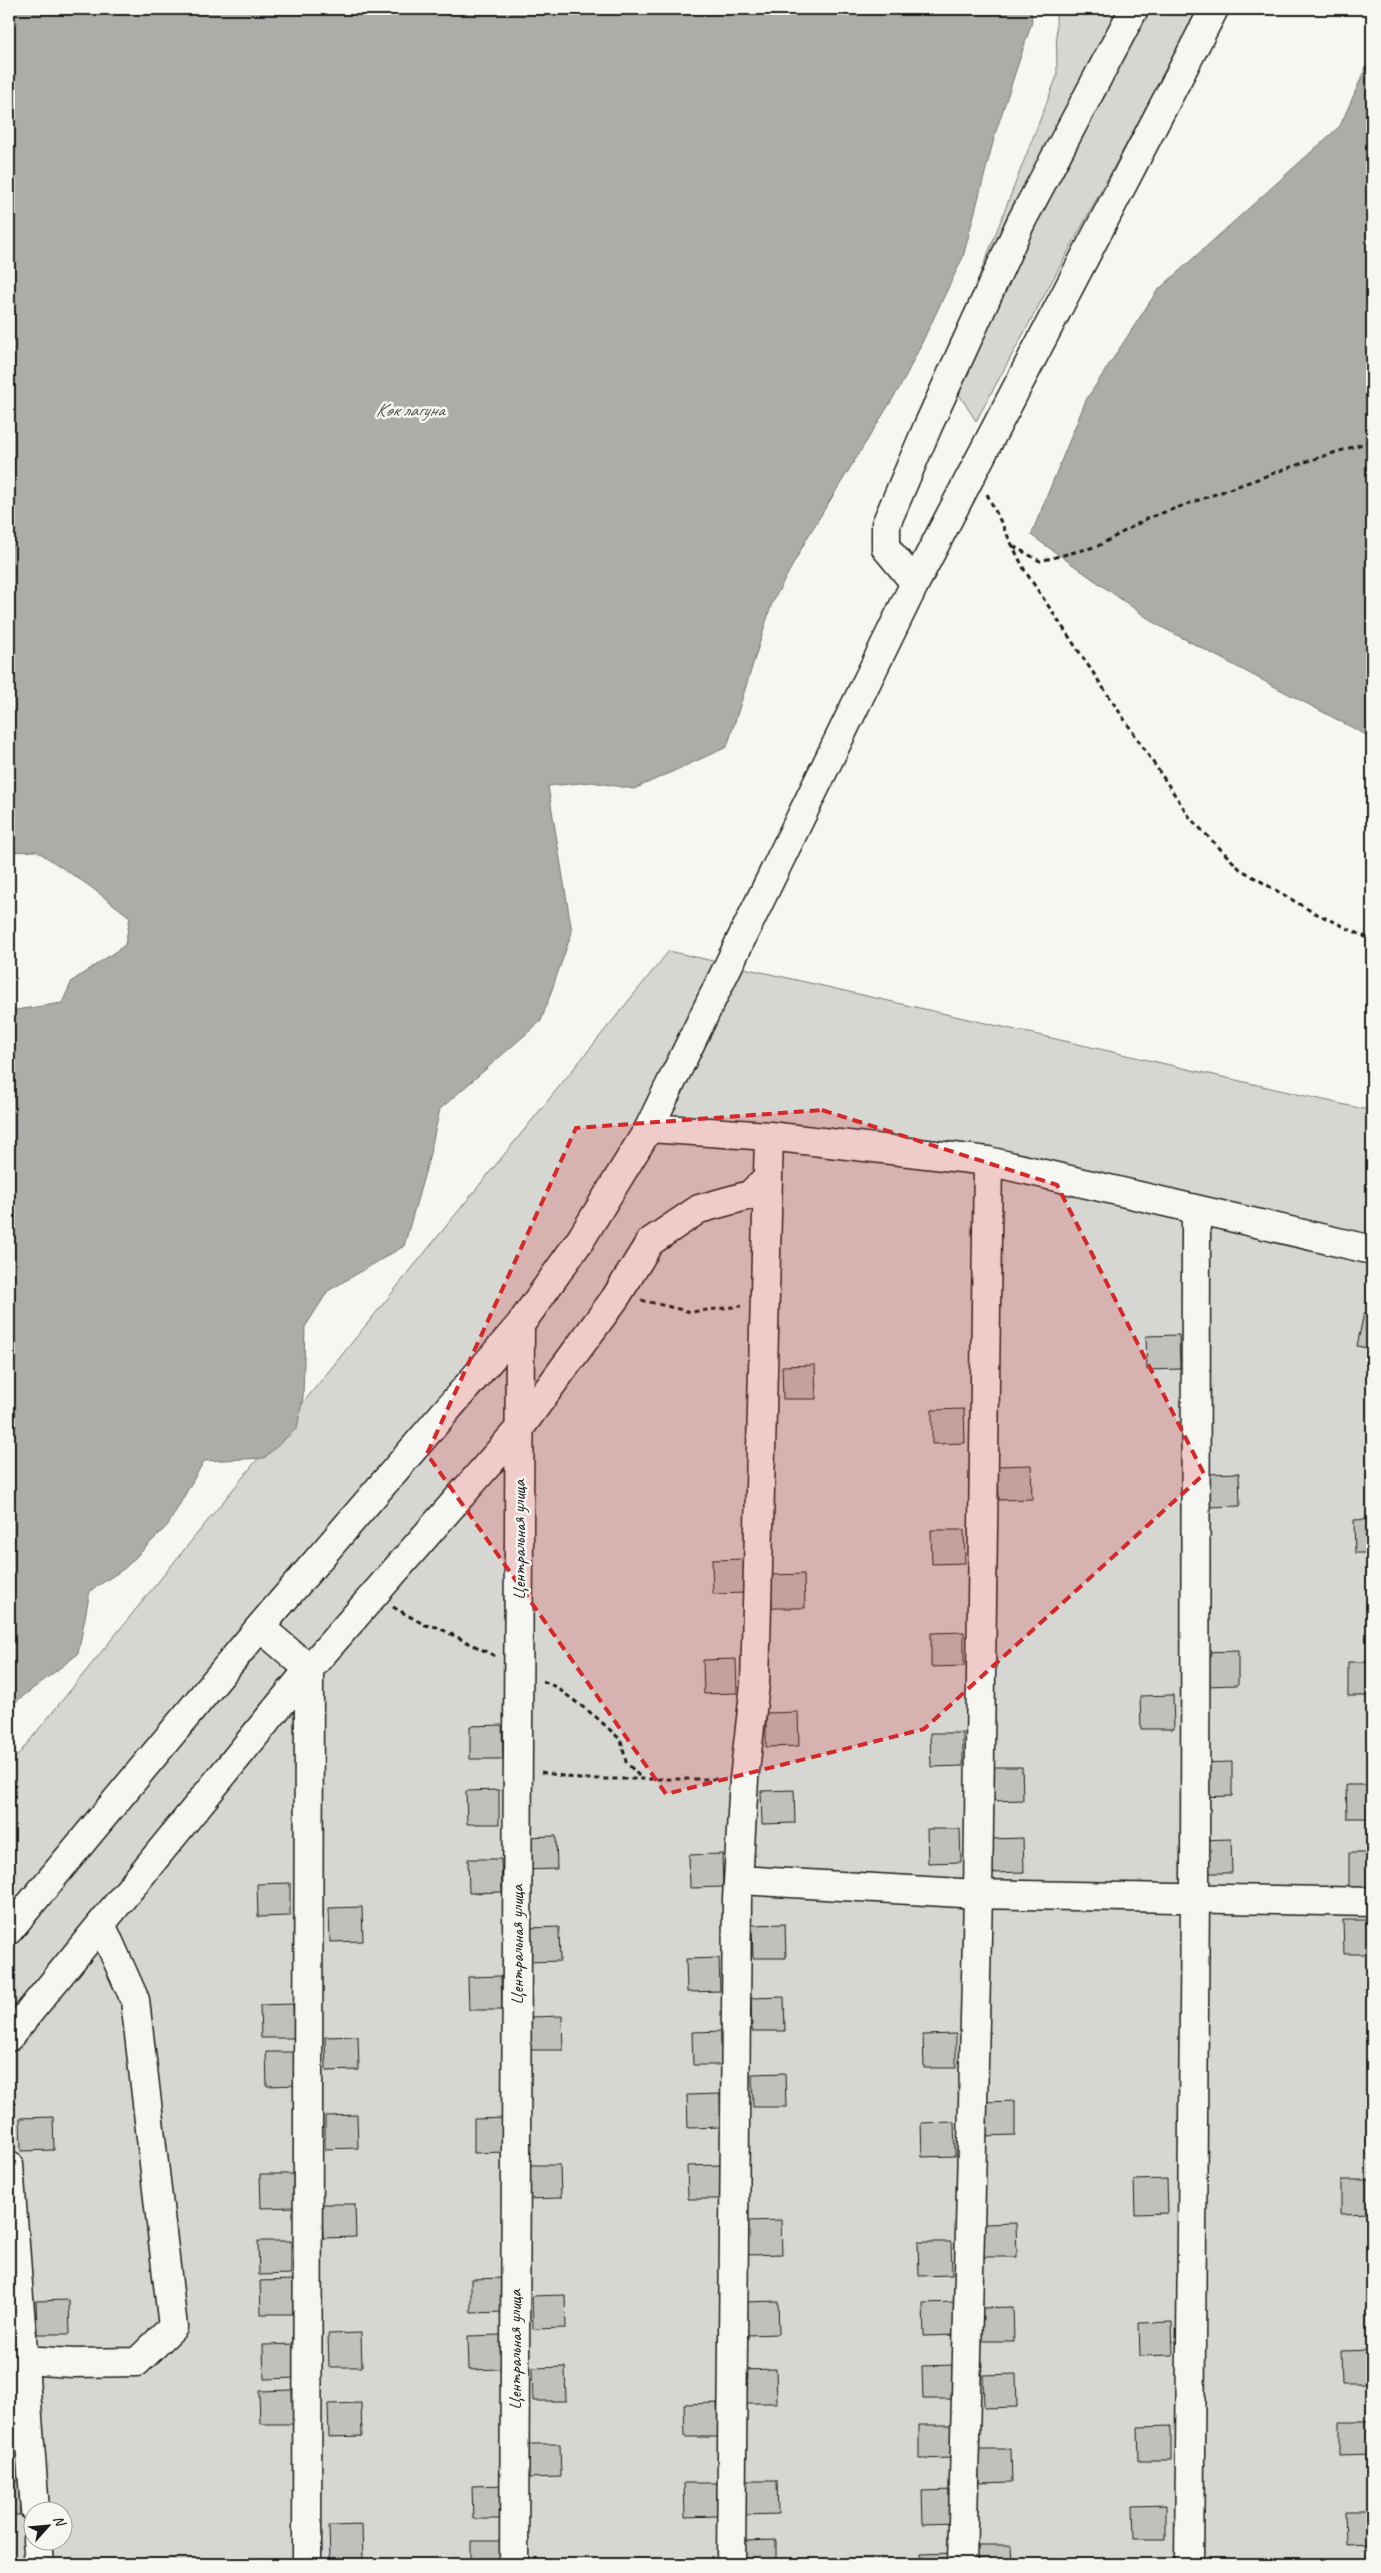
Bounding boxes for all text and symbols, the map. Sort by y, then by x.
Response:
water label: Көк лагуна [376,398,447,422]
street label: Центральная улица [508,1479,530,1600]
street label: Центральная улица [506,1884,528,2005]
street label: Центральная улица [504,2289,526,2410]
north arrow [22,2500,72,2550]
text: N [50,2513,70,2530]

